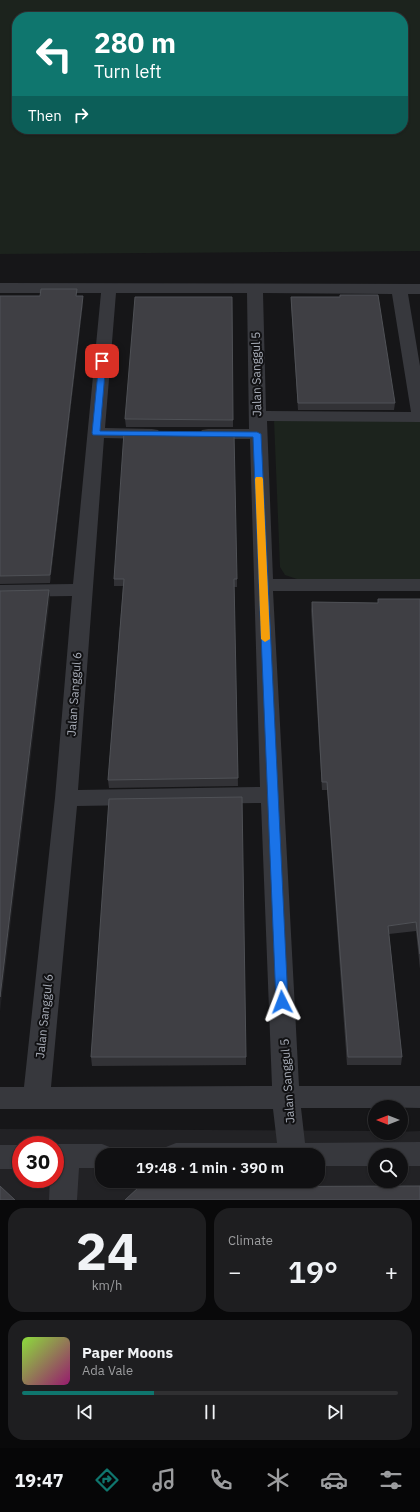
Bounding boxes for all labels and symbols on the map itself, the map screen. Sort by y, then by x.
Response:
street label: Jalan Sanggul 5 [248,331,264,417]
pin [85,344,119,378]
street label: Jalan Sanggul 6 [64,651,84,737]
street label: Jalan Sanggul 6 [32,973,56,1059]
position arrow [261,981,303,1023]
street label: Jalan Sanggul 5 [277,1038,297,1124]
north arrow [368,1100,408,1140]
speed limit sign: 30 [12,1136,64,1188]

